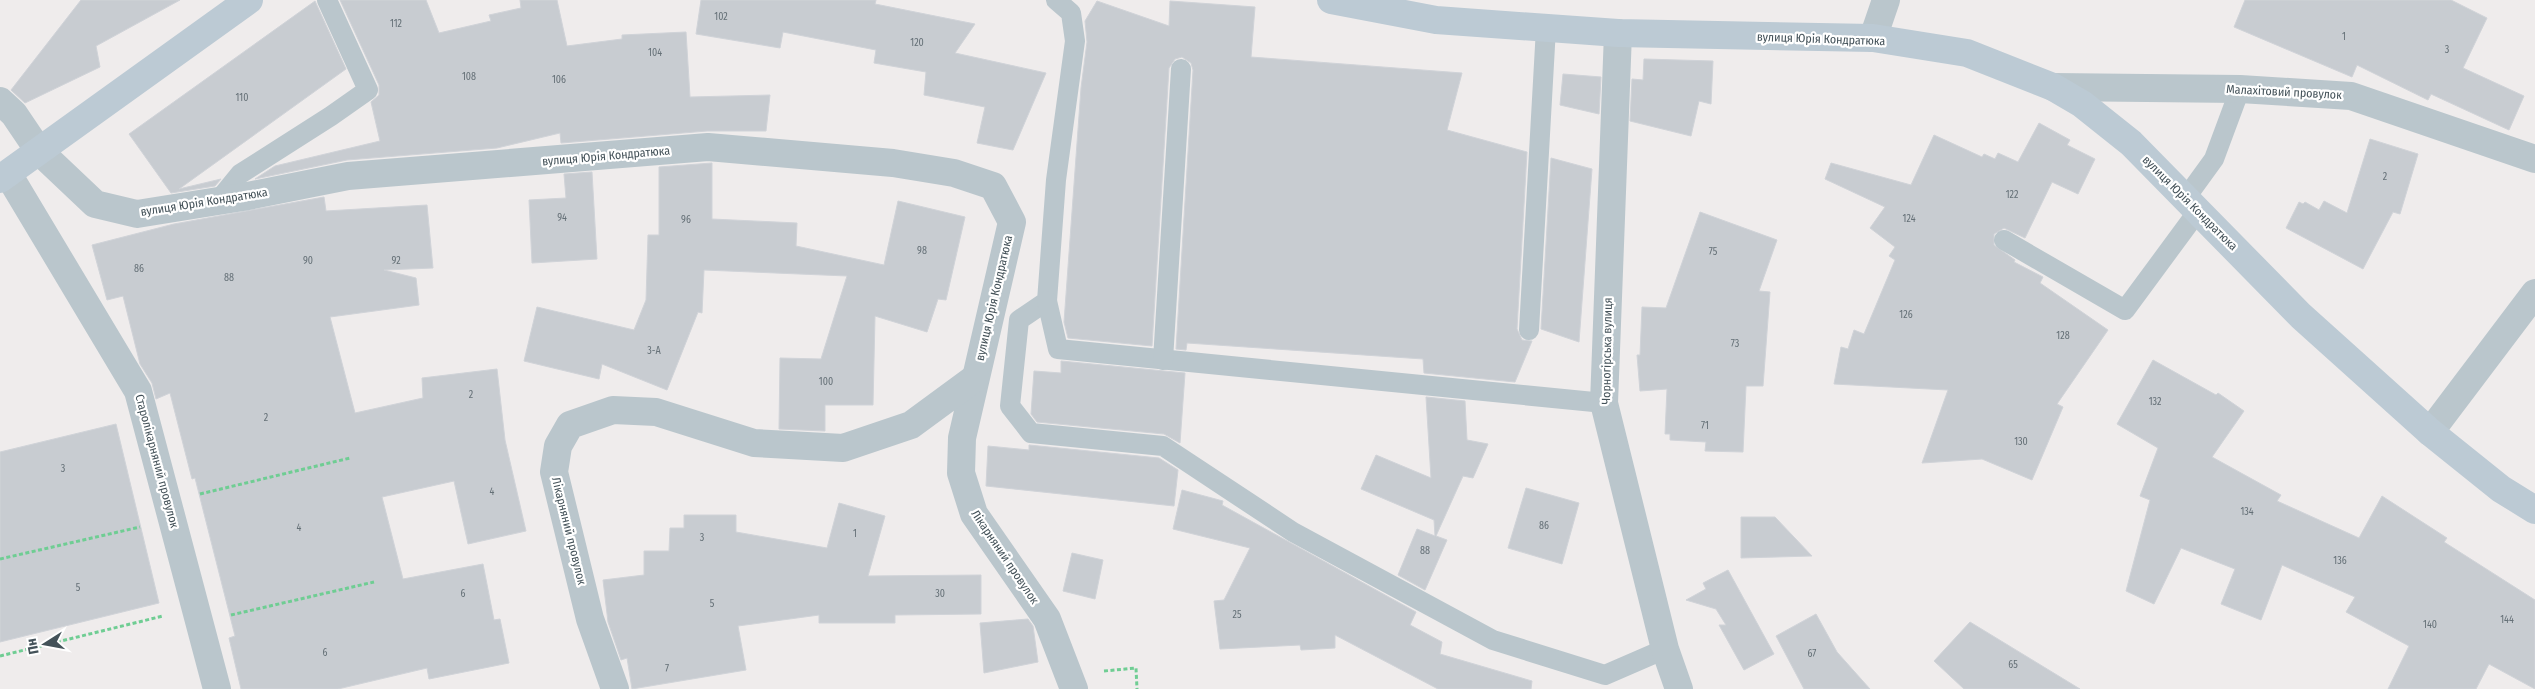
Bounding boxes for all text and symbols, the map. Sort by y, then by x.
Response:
house number: 102 [714,11,728,23]
house number: 112 [390,18,403,30]
street label: вулиця Юрія Кондратюка [1757,30,1886,48]
house number: 1 [2342,31,2346,43]
house number: 120 [910,37,924,49]
house number: 3 [2445,44,2450,56]
house number: 104 [648,47,662,59]
house number: 108 [462,71,476,83]
house number: 106 [552,74,566,86]
street label: Малахітовий провулок [2226,82,2342,102]
house number: 110 [236,92,248,104]
street label: вулиця Юрія Кондратюка [541,143,671,169]
street label: вулиця Юрія Кондратюка [2140,153,2240,253]
house number: 2 [2383,171,2388,183]
street label: вулиця Юрія Кондратюка [139,185,269,219]
house number: 122 [2006,189,2019,201]
house number: 94 [557,212,567,224]
house number: 124 [1903,213,1916,225]
house number: 96 [681,214,691,226]
street label: вулиця Юрія Кондратюка [973,234,1015,362]
house number: 98 [917,245,927,257]
house number: 75 [1709,246,1718,258]
house number: 90 [303,255,313,267]
house number: 92 [391,255,401,267]
house number: 86 [134,263,144,275]
house number: 88 [224,272,234,284]
street label: Чорногірська вулиця [1599,297,1615,405]
house number: 126 [1899,309,1913,321]
house number: 128 [2056,330,2070,342]
house number: 73 [1731,338,1740,350]
house number: 3-А [647,345,661,357]
house number: 100 [819,376,833,388]
house number: 2 [469,389,474,401]
street label: Старолікарняний провулок [132,393,182,530]
house number: 132 [2149,396,2162,408]
house number: 2 [264,412,269,424]
house number: 71 [1701,420,1709,432]
house number: 130 [2014,436,2028,448]
house number: 3 [61,463,66,475]
street label: Лікарняний провулок [549,476,589,587]
house number: 4 [490,486,495,498]
house number: 134 [2240,506,2254,518]
street label: Лікарняний провулок [968,507,1042,607]
house number: 86 [1539,520,1549,532]
house number: 4 [297,522,302,534]
house number: 1 [853,528,857,540]
house number: 3 [700,532,705,544]
house number: 88 [1420,545,1430,557]
house number: 136 [2333,555,2347,567]
house number: 5 [76,582,81,594]
house number: 6 [461,588,466,600]
house number: 30 [935,588,945,600]
house number: 5 [710,598,715,610]
house number: 25 [1233,609,1242,621]
house number: 144 [2500,614,2514,626]
north arrow [20,619,70,669]
house number: 140 [2423,619,2437,631]
text: Пн [23,637,43,656]
house number: 6 [323,647,328,659]
house number: 67 [1808,648,1816,660]
house number: 65 [2008,659,2018,671]
house number: 7 [665,663,669,675]

